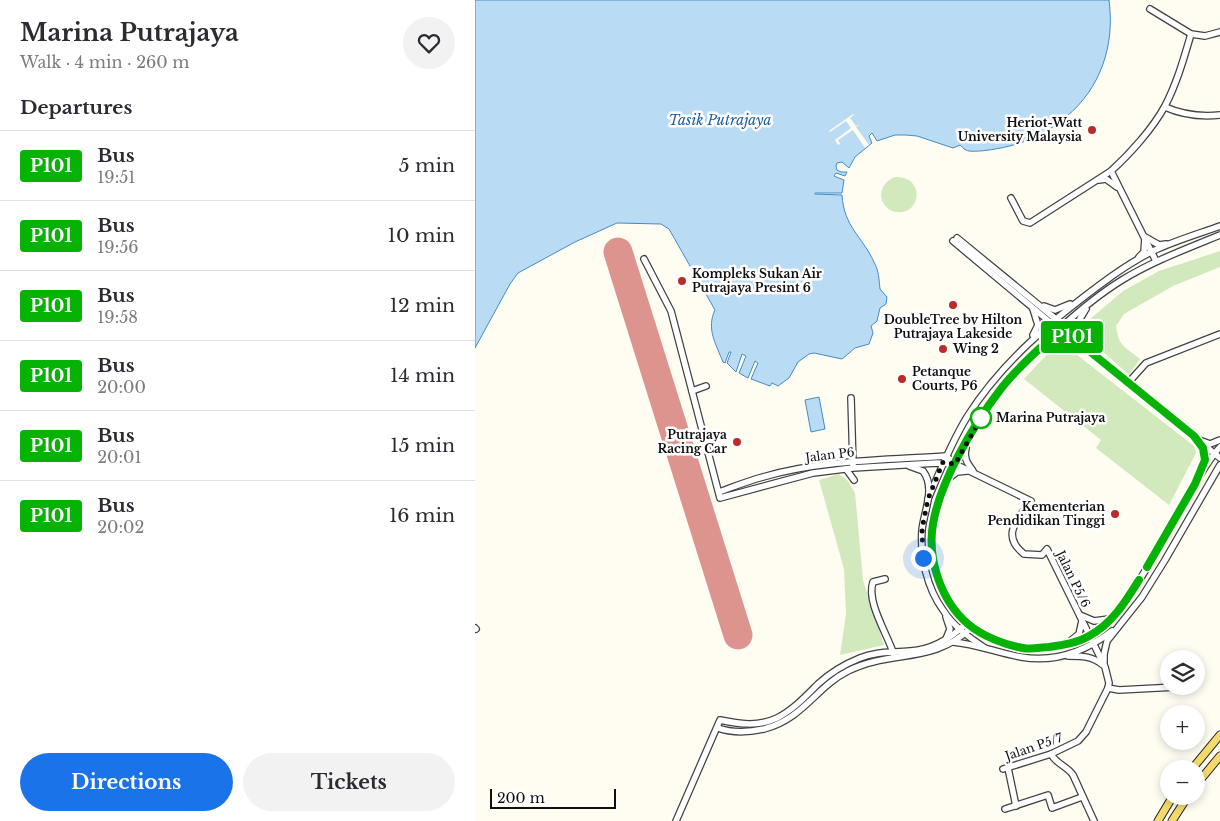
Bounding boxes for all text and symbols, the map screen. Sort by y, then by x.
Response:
button: heart [403,17,455,69]
text: Marina Putrajaya [20,18,239,47]
text: Walk · 4 min · 260 m [20,52,190,72]
text: Departures [20,96,132,119]
water label: Tasik Putrajaya [669,111,771,129]
place label: Heriot-Watt University Malaysia [958,115,1082,144]
marker: Heriot-Watt University Malaysia [1086,124,1098,136]
text: Bus [97,144,135,167]
text: 5 min [399,154,455,177]
text: P101 [30,155,72,177]
text: 19:51 [97,167,135,187]
text: Bus [97,214,135,237]
text: 10 min [388,224,455,247]
text: P101 [30,225,72,247]
text: 19:56 [97,237,139,257]
place label: Kompleks Sukan Air Putrajaya Presint 6 [692,266,822,295]
marker: Kompleks Sukan Air Putrajaya Presint 6 [676,275,688,287]
text: Bus [97,284,135,307]
text: 12 min [389,294,455,317]
text: P101 [30,295,72,317]
marker: DoubleTree by Hilton Putrajaya Lakeside [947,299,959,311]
text: 19:58 [97,307,138,327]
place label: DoubleTree by Hilton Putrajaya Lakeside [884,312,1023,341]
line badge: P101 [1037,321,1107,353]
text: P101 [1051,326,1093,348]
place label: Wing 2 [952,341,999,356]
marker: Wing 2 [937,343,949,355]
text: Bus [97,354,135,377]
text: 14 min [390,364,455,387]
place label: Petanque Courts, P6 [912,364,978,393]
text: P101 [30,365,72,387]
marker: Petanque Courts, P6 [896,373,908,385]
text: 20:00 [97,377,146,397]
marker: Marina Putrajaya [970,407,992,429]
place label: Marina Putrajaya [996,410,1105,425]
text: Bus [97,424,135,447]
place label: Putrajaya Racing Car [657,427,727,456]
text: 15 min [390,434,455,457]
text: P101 [30,435,72,457]
marker: Putrajaya Racing Car [731,436,743,448]
street label: Jalan P6 [803,444,856,465]
text: 20:01 [97,447,142,467]
text: Bus [97,494,135,517]
place label: Kementerian Pendidikan Tinggi [987,499,1106,528]
text: 16 min [389,504,455,527]
text: P101 [30,505,72,527]
marker: Kementerian Pendidikan Tinggi [1109,508,1121,520]
text: 20:02 [97,517,144,537]
your location [911,546,936,571]
street label: Jalan P5/6 [1052,546,1094,610]
map controls [1160,650,1205,805]
button: layers [1160,650,1205,695]
button: + [1160,705,1205,750]
street label: Jalan P5/7 [1001,729,1065,764]
button: Directions [20,753,233,811]
button: Tickets [243,753,455,811]
button: − [1160,760,1205,805]
scale bar [490,786,616,809]
text: 200 m [497,789,545,807]

